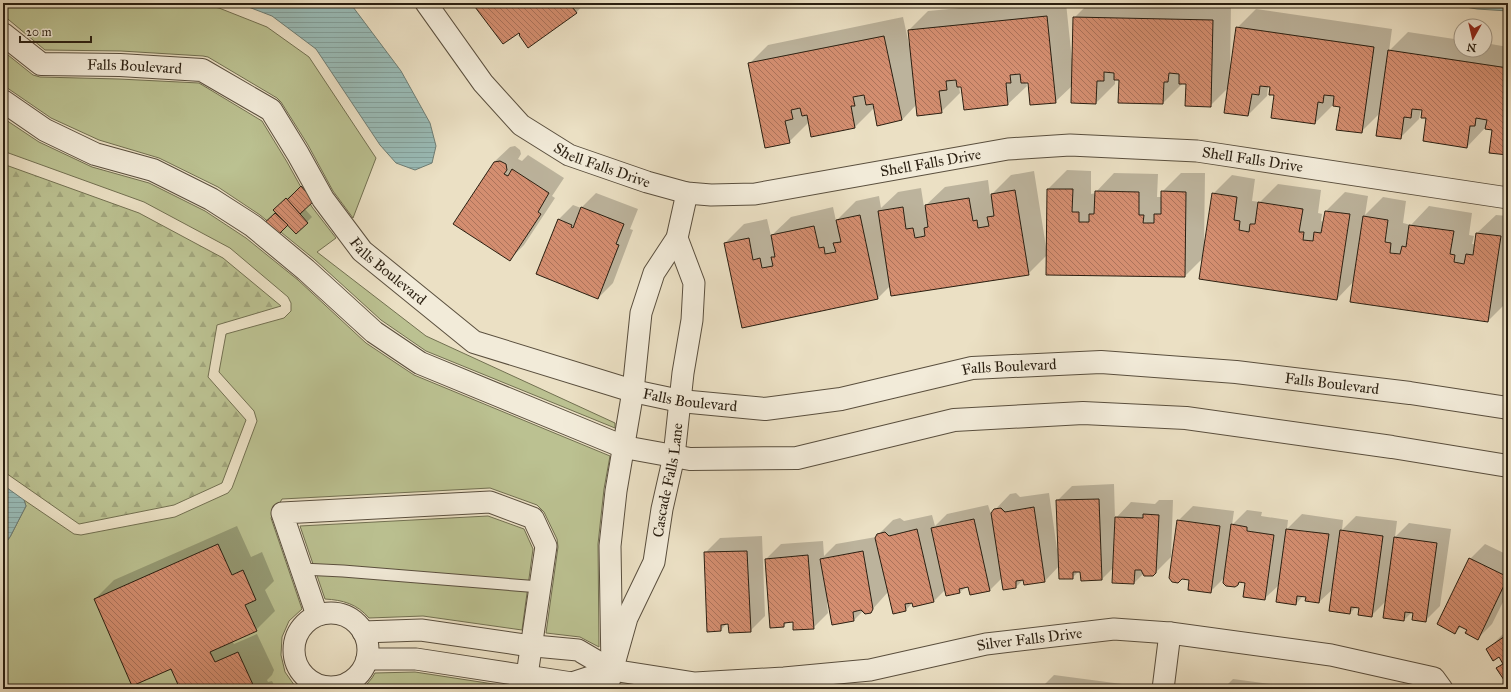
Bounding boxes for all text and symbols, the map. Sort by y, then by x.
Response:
scale bar [20,18,91,44]
north arrow [1453,18,1493,58]
text: 20 m [26,25,52,39]
text: N [1465,40,1477,54]
street label: Falls Boulevard [87,56,183,78]
street label: Shell Falls Drive [550,139,653,191]
street label: Shell Falls Drive [1201,143,1304,176]
street label: Shell Falls Drive [879,145,982,181]
street label: Falls Boulevard [346,234,430,309]
street label: Falls Boulevard [960,355,1058,379]
street label: Falls Boulevard [1284,369,1381,398]
street label: Falls Boulevard [641,384,738,415]
street label: Cascade Falls Lane [649,422,687,539]
street label: Silver Falls Drive [975,624,1083,655]

